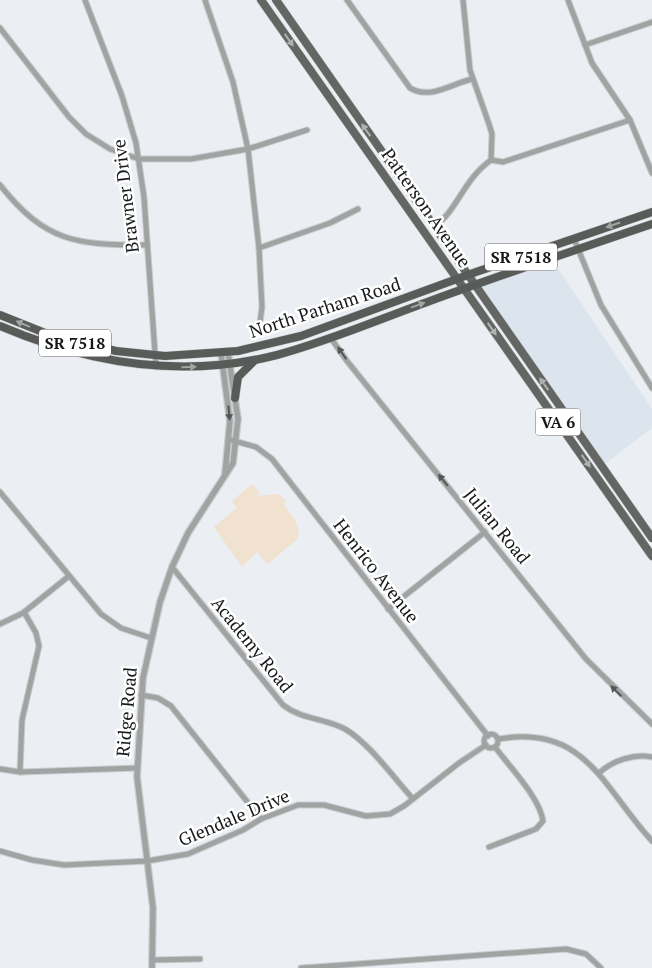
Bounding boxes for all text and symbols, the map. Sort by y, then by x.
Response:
one-way arrow [284,33,294,47]
one-way arrow [361,123,371,137]
street label: Brawner Drive [106,138,144,254]
street label: Patterson Avenue [377,143,477,272]
one-way arrow [605,222,620,230]
road number: SR 7518 [485,243,557,270]
street label: North Parham Road [246,271,404,343]
one-way arrow [411,301,426,309]
one-way arrow [16,320,30,328]
one-way arrow [487,322,497,336]
road number: SR 7518 [39,329,111,356]
one-way arrow [337,347,347,360]
one-way arrow [182,363,198,371]
one-way arrow [539,377,549,390]
one-way arrow [225,405,233,421]
road number: VA 6 [536,408,580,436]
one-way arrow [581,455,591,468]
one-way arrow [438,474,449,487]
street label: Julian Road [460,482,536,569]
street label: Henrico Avenue [328,513,425,627]
street label: Academy Road [207,591,299,698]
street label: Ridge Road [110,666,142,758]
one-way arrow [610,685,622,697]
street label: Glendale Drive [174,783,293,851]

